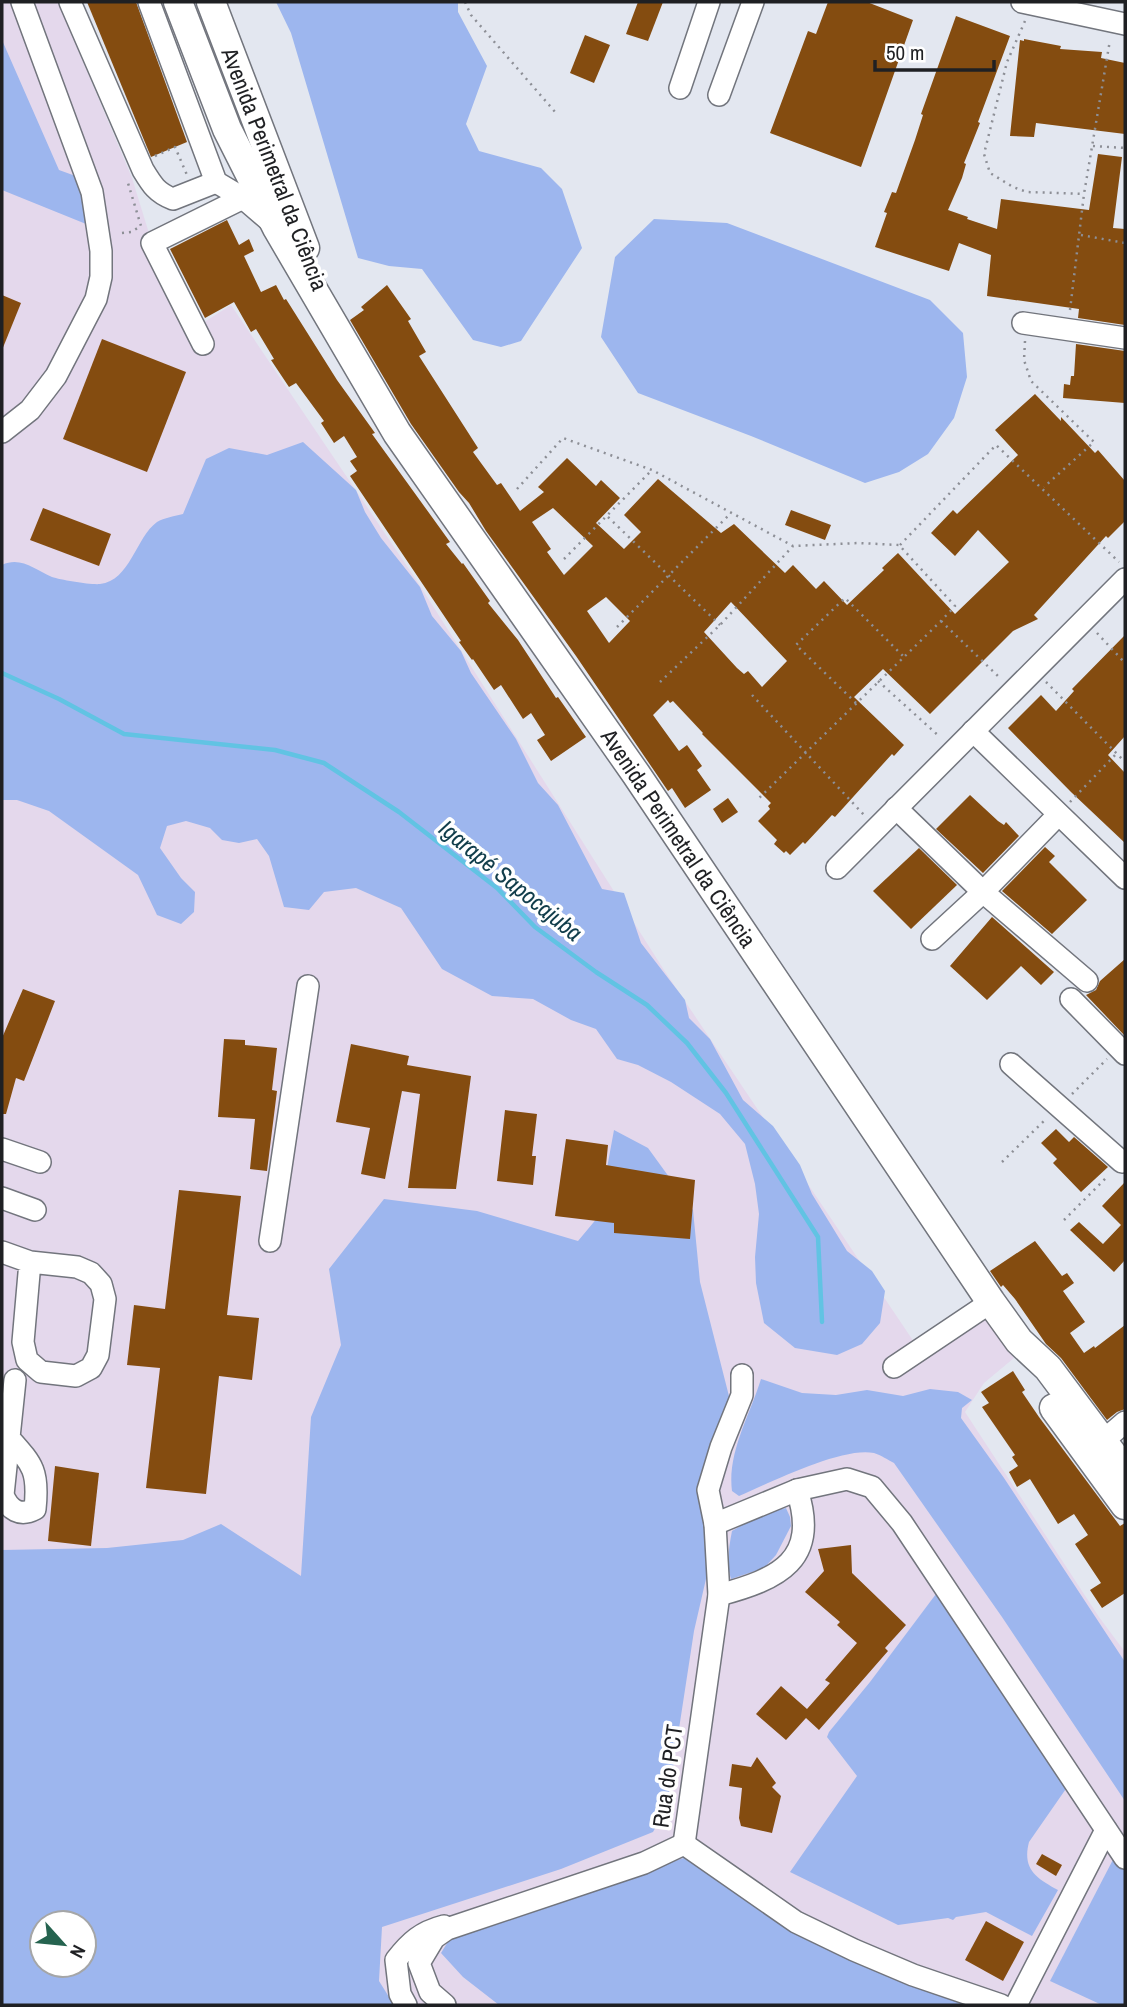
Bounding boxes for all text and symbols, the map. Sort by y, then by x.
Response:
scale bar [875,28,994,72]
text: 50 m [886,38,924,67]
street label: Avenida Perimetral da Ciência [214,42,336,295]
street label: Avenida Perimetral da Ciência [594,722,764,954]
water label: Igarapé Sapocajuba [432,812,590,948]
street label: Rua do PCT [644,1722,690,1830]
north arrow [28,1909,98,1979]
text: N [64,1941,92,1963]

